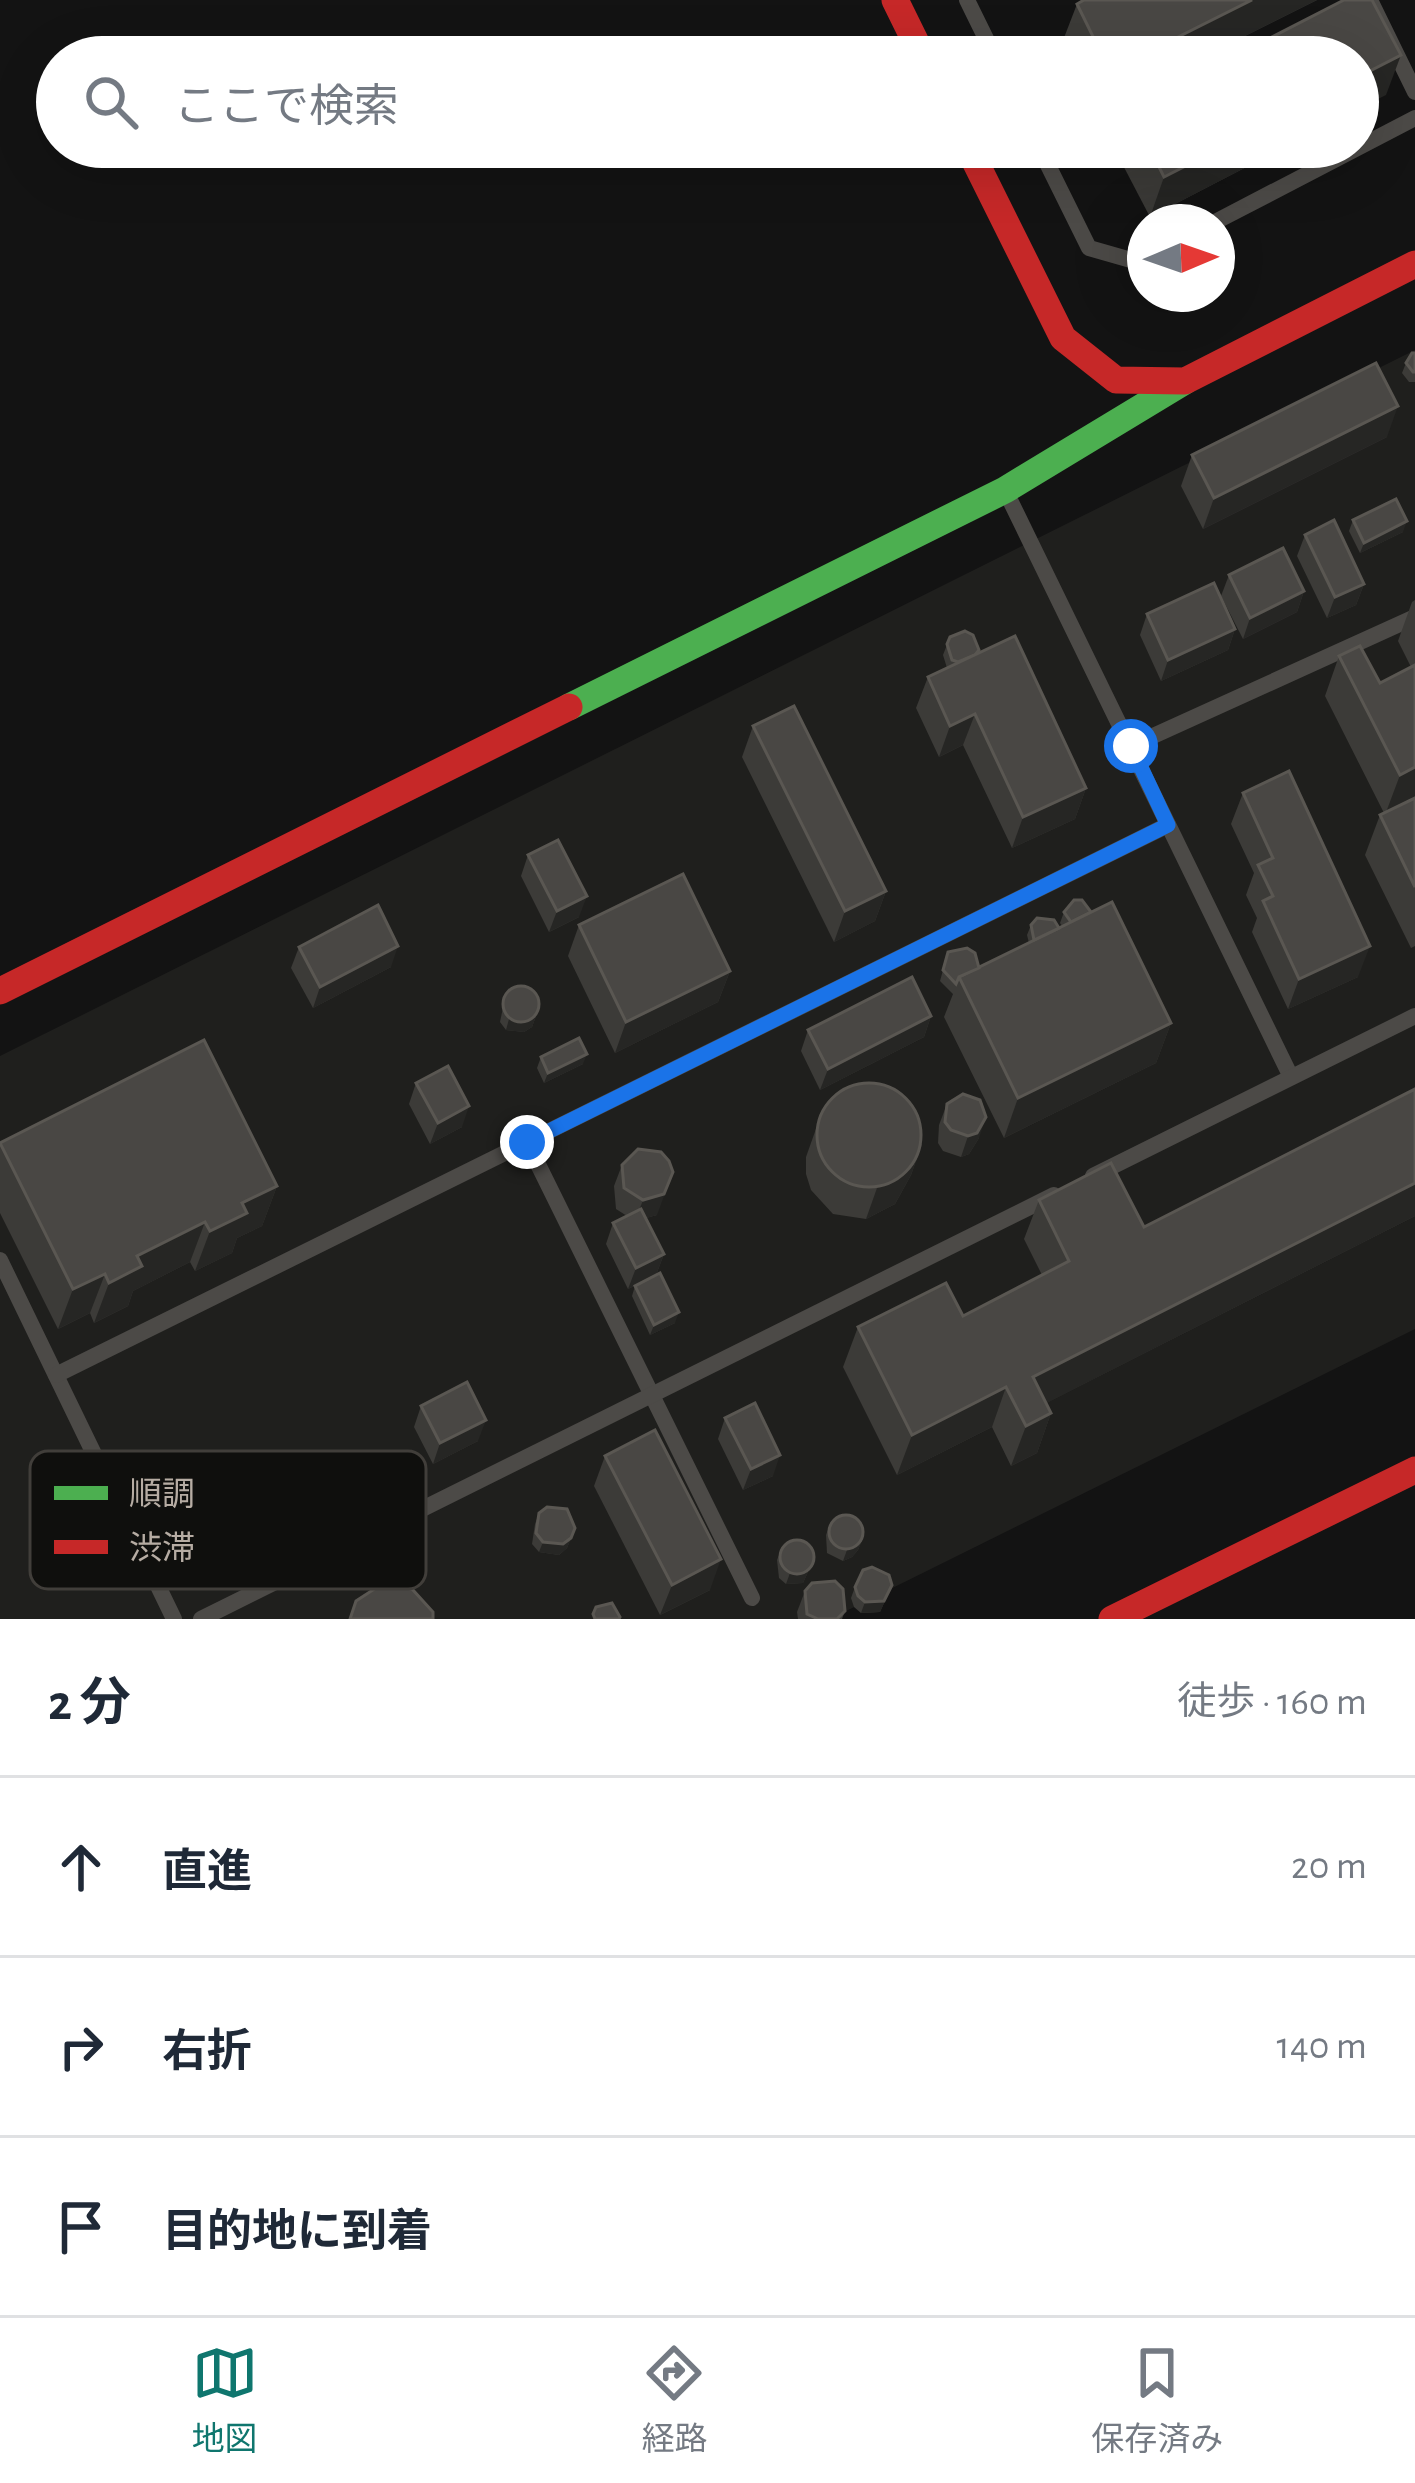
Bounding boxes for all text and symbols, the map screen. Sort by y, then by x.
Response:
search box [36,36,1379,168]
icon: search [78,69,144,135]
text: ここで検索 [174,85,399,130]
north arrow [1127,204,1235,312]
route start [1104,719,1158,773]
route end [500,1115,554,1169]
legend [30,1451,426,1589]
text: 順調 [129,1478,195,1512]
text: 渋滞 [129,1531,195,1566]
text: 2 分 [48,1678,131,1729]
text: 徒歩 · 160 m [1177,1683,1367,1722]
icon: ahead [48,1834,114,1900]
text: 20 m [1291,1847,1367,1886]
text: 直進 [162,1850,252,1895]
icon: right [48,2014,114,2080]
text: 140 m [1277,2027,1367,2066]
text: 右折 [162,2030,252,2075]
icon: arrive [48,2194,114,2260]
text: 目的地に到着 [162,2210,432,2255]
tab: 地図 [192,2340,258,2461]
tab: 経路 [641,2340,707,2461]
tab: 保存済み [1091,2340,1223,2461]

